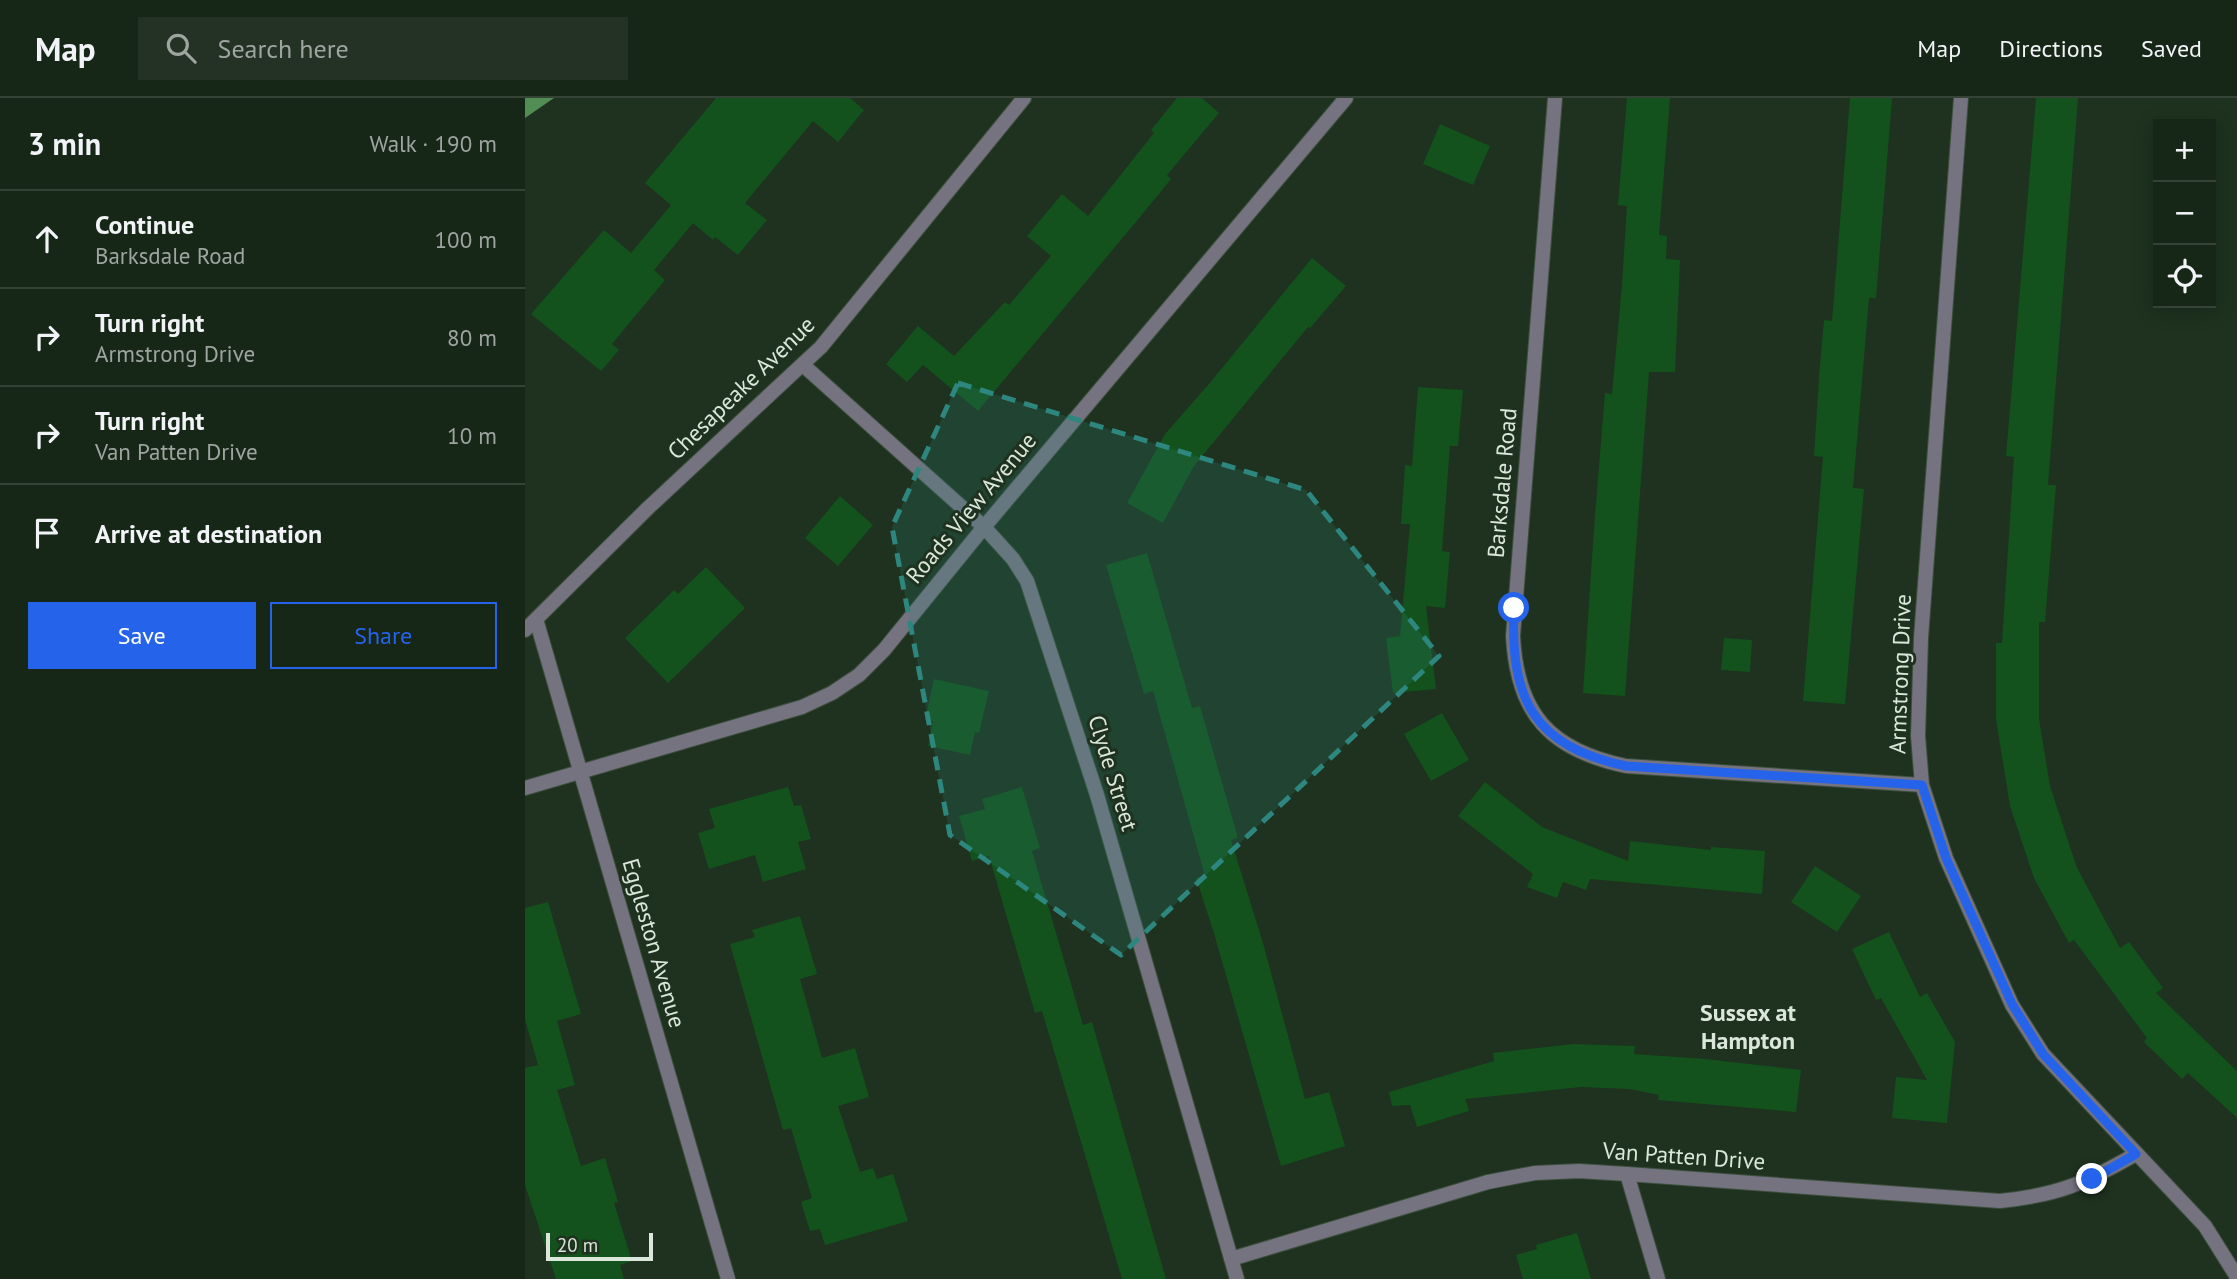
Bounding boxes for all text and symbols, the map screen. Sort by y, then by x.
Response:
search box [138,17,628,80]
text: Map [35,27,96,70]
icon: search [162,29,200,67]
text: Search here [218,32,349,65]
text: Map [1917,33,1961,64]
text: Directions [1999,33,2103,64]
text: Saved [2141,33,2202,64]
map controls [2153,119,2216,308]
button: + [2153,119,2216,182]
text: 3 min [28,124,101,163]
text: Walk · 190 m [370,129,497,158]
button: − [2153,182,2216,245]
text: Continue [95,208,194,241]
icon: ahead [28,220,66,258]
text: 100 m [435,225,497,254]
text: Barksdale Road [95,241,245,270]
button: locate [2153,245,2216,308]
text: Turn right [95,306,204,339]
street label: Chesapeake Avenue [661,310,820,465]
icon: right [28,318,66,356]
text: 80 m [447,323,497,352]
text: Armstrong Drive [95,339,255,368]
text: Turn right [95,404,204,437]
street label: Barksdale Road [1481,407,1522,559]
icon: right [28,416,66,454]
text: 10 m [447,421,497,450]
street label: Roads View Avenue [899,426,1042,589]
text: Van Patten Drive [95,437,258,466]
icon: arrive [28,514,66,552]
text: Arrive at destination [95,517,322,550]
route start [1498,592,1529,623]
street label: Armstrong Drive [1882,593,1917,755]
button: Save [28,602,256,669]
button: Share [270,602,497,669]
street label: Clyde Street [1082,711,1145,834]
street label: Eggleston Avenue [616,855,693,1031]
district label: Sussex at Hampton [1700,997,1797,1056]
street label: Van Patten Drive [1601,1135,1766,1176]
route end [2076,1163,2107,1194]
scale bar [546,1230,653,1262]
text: 20 m [557,1233,598,1257]

